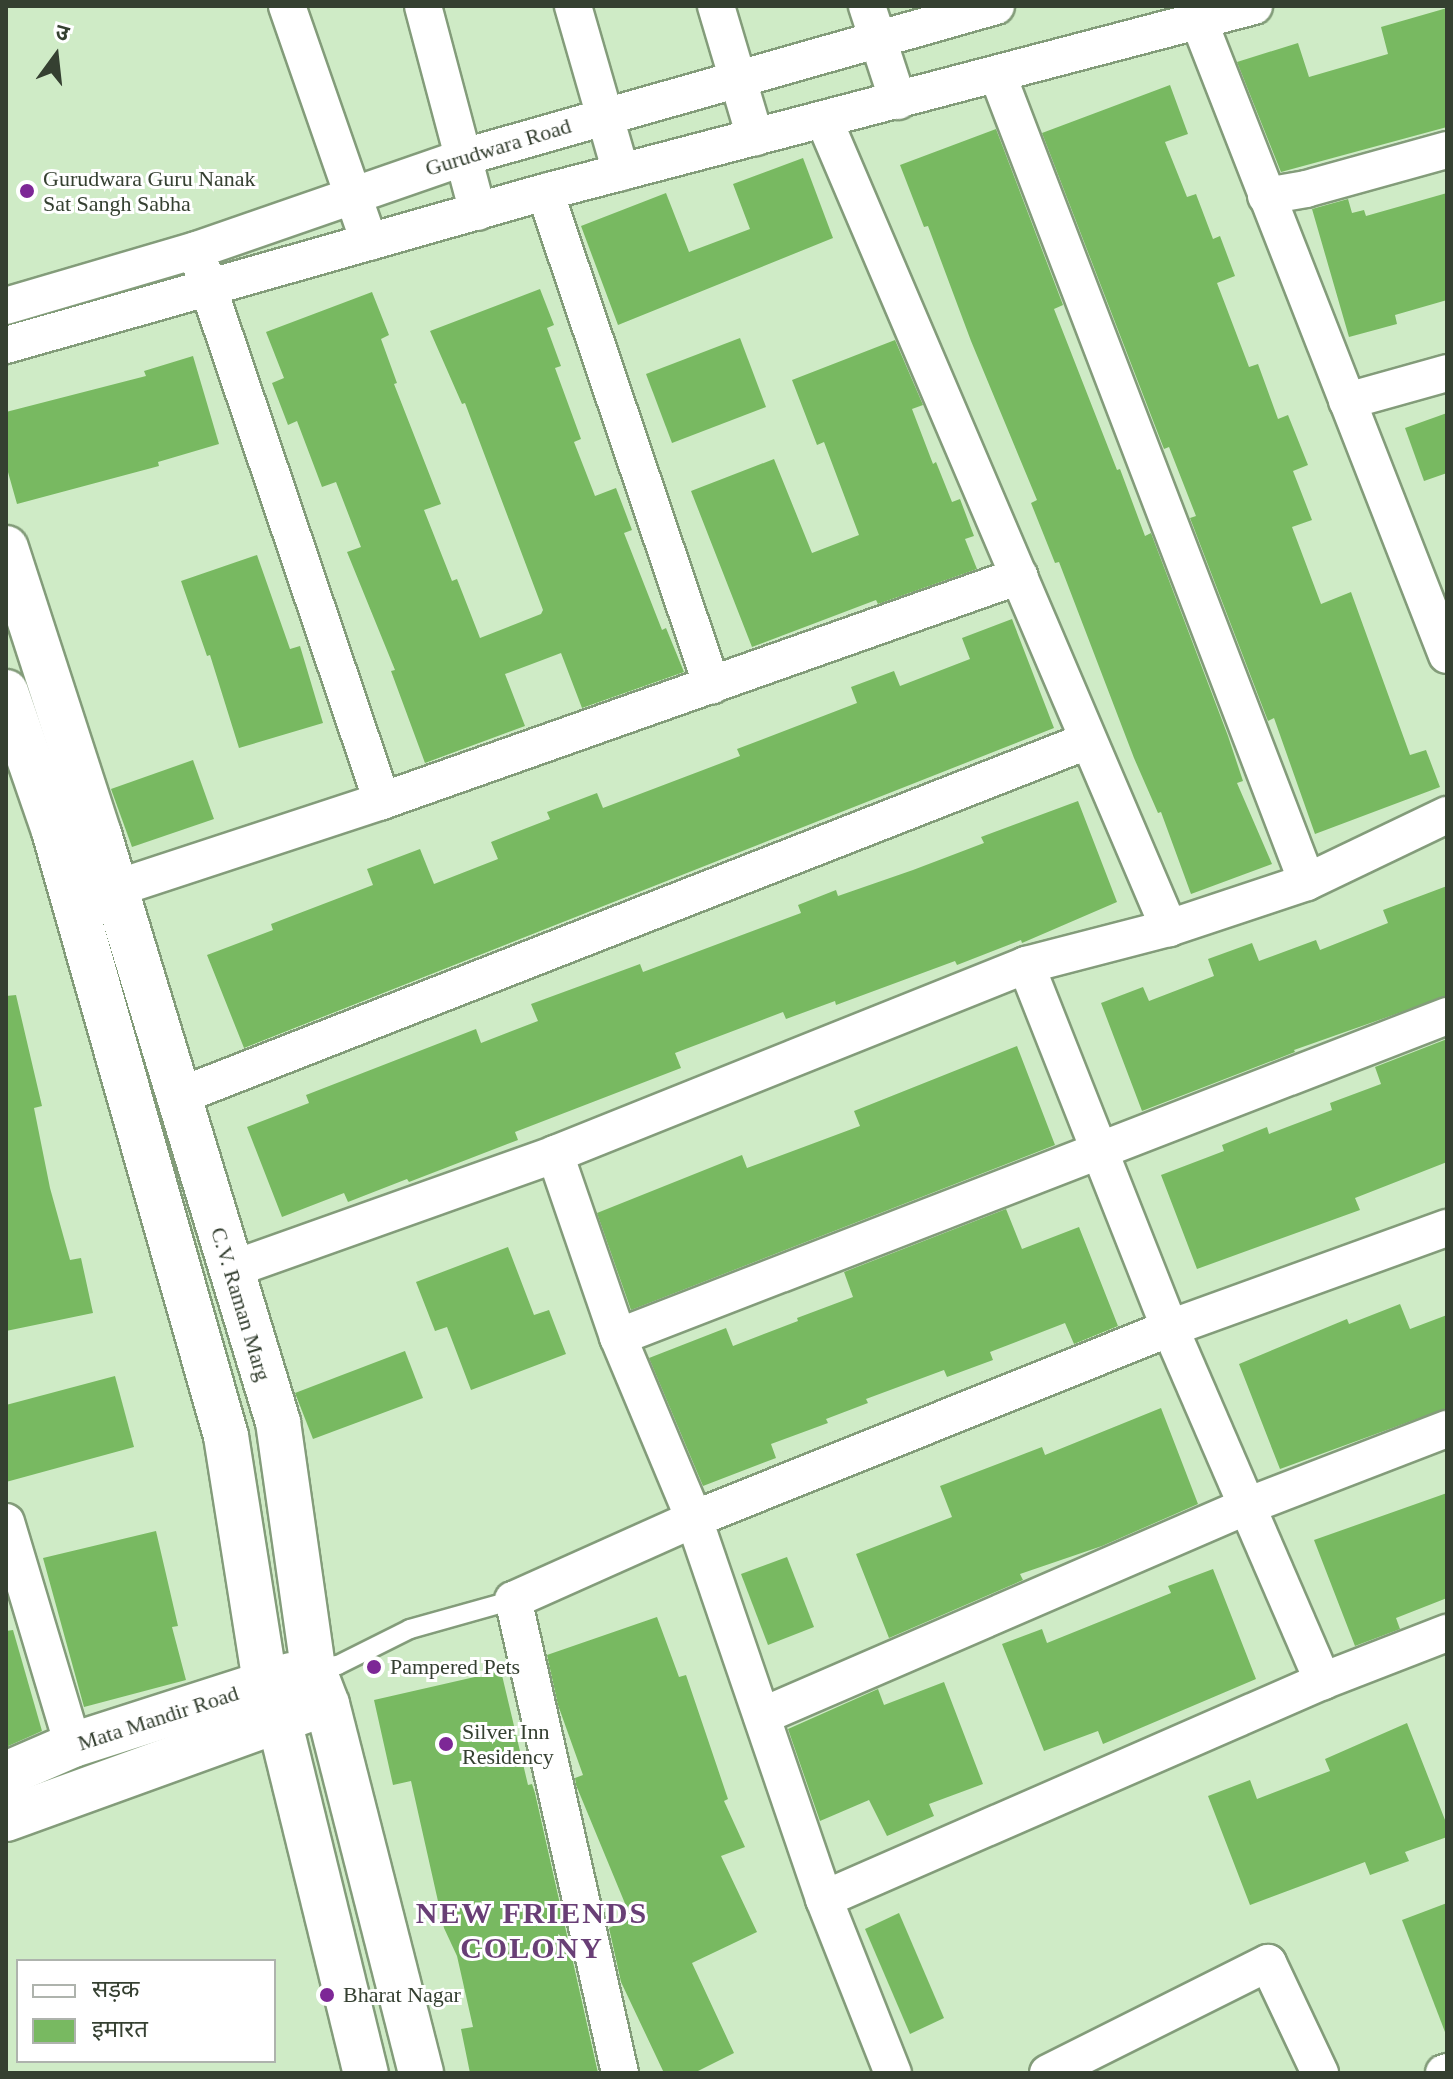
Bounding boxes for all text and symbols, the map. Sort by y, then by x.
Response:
north arrow [16,16,96,96]
text: उ [53,19,72,46]
street label: Gurudwara Road [422,112,574,182]
place label: Gurudwara Guru Nanak Sat Sangh Sabha [43,165,256,216]
marker: Gurudwara Guru Nanak Sat Sangh Sabha [18,182,36,200]
street label: C.V. Raman Marg [205,1224,277,1384]
place label: Pampered Pets [390,1654,520,1680]
marker: Pampered Pets [365,1658,383,1676]
street label: Mata Mandir Road [74,1680,242,1756]
place label: Silver Inn Residency [462,1718,554,1770]
marker: Silver Inn Residency [437,1735,455,1753]
district label: NEW FRIENDS COLONY [416,1895,648,1966]
legend [16,1959,276,2063]
text: सड़क [92,1976,140,2002]
place label: Bharat Nagar [343,1982,461,2008]
marker: Bharat Nagar [318,1986,336,2004]
text: इमारत [92,2016,148,2042]

